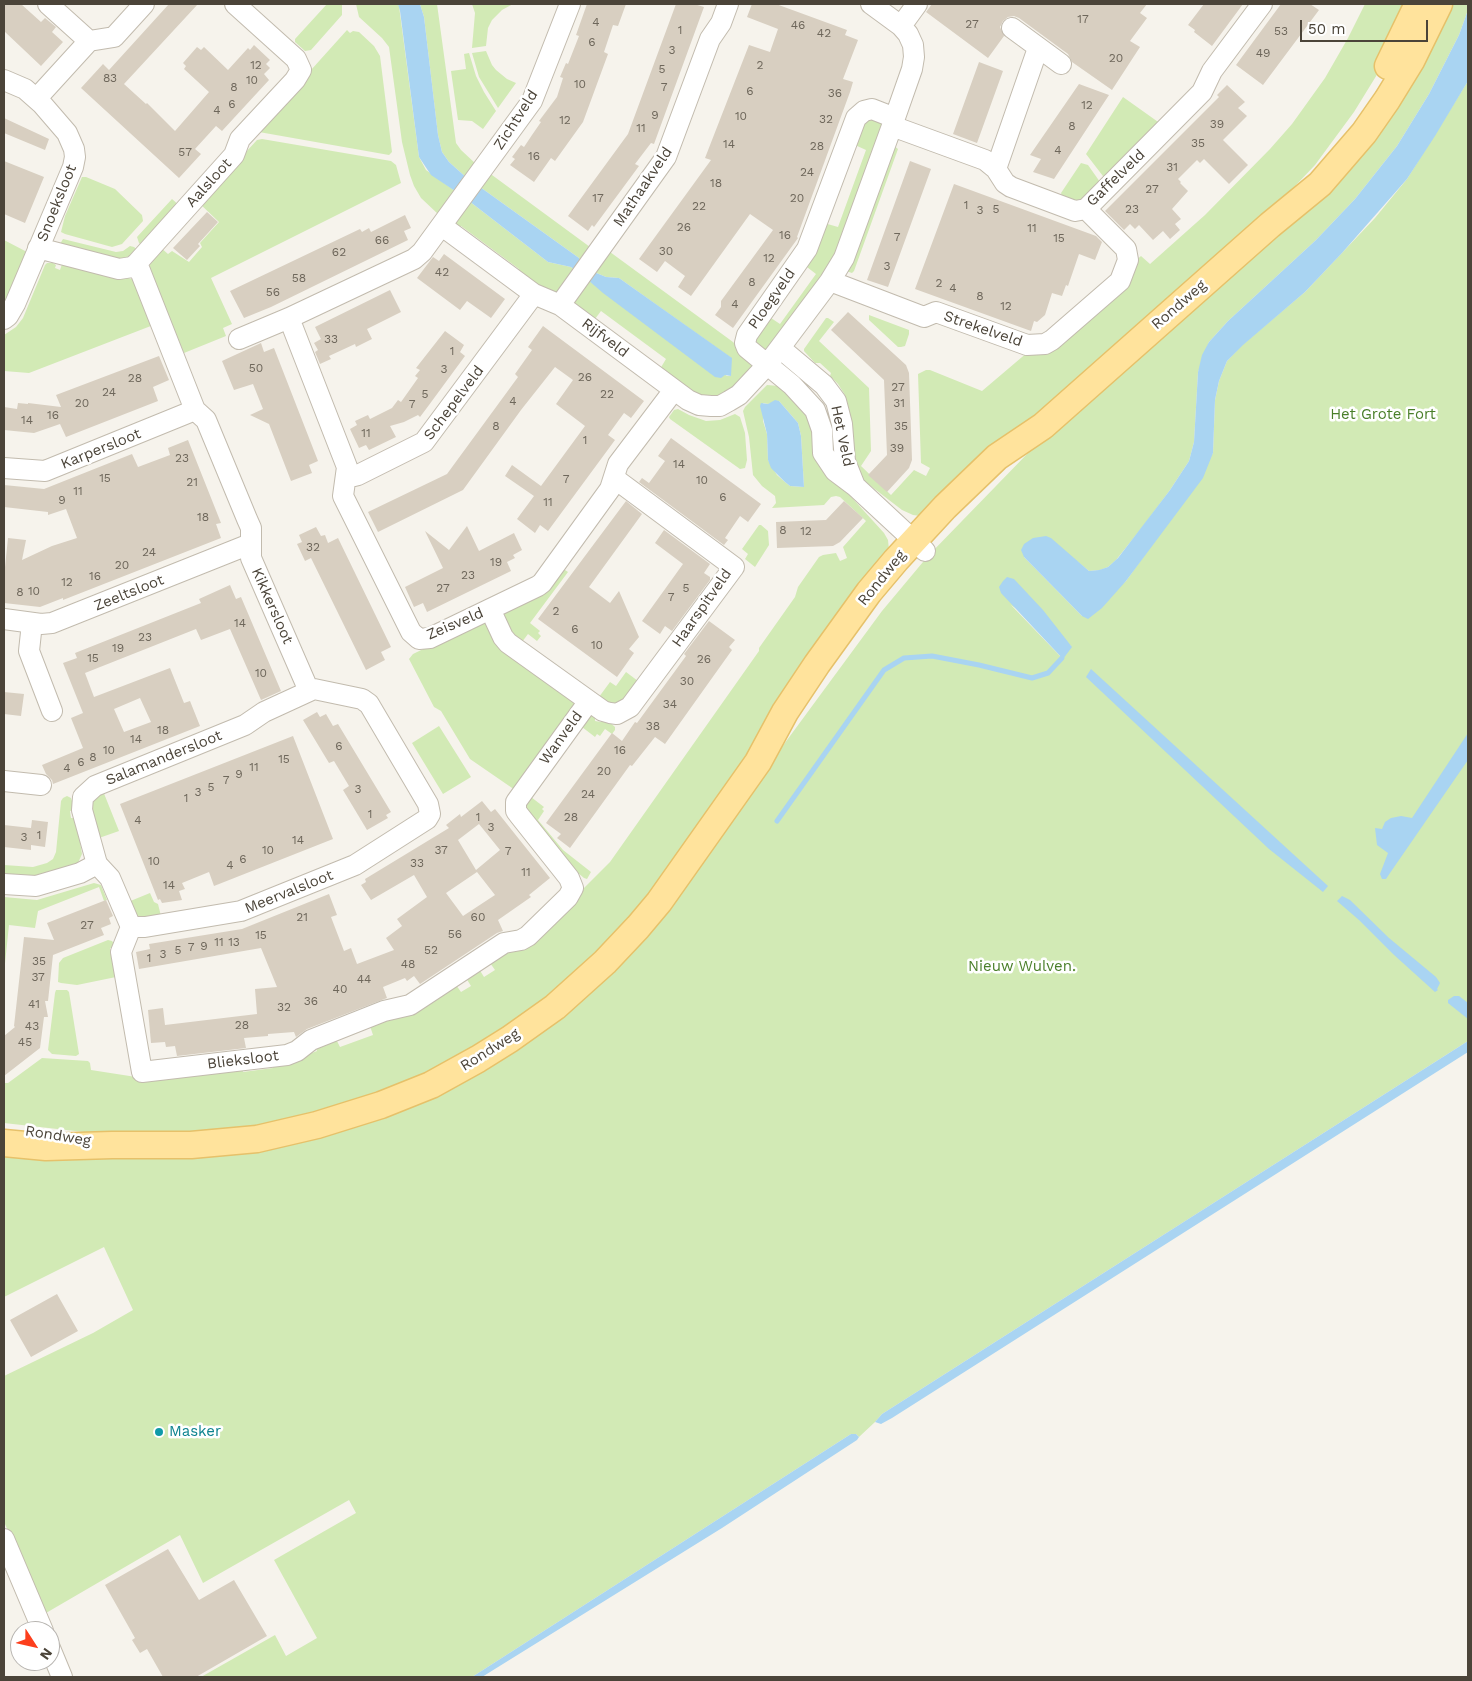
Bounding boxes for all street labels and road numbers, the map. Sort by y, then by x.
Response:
street label: Zichtveld [490,87,542,153]
street label: Mathaakveld [610,144,676,230]
street label: Gaffelveld [1083,146,1149,210]
street label: Aalsloot [182,155,236,211]
street label: Snoeksloot [33,162,81,244]
street label: Ploegveld [745,265,799,333]
street label: Rondweg [1148,276,1210,334]
street label: Strekelveld [941,307,1025,351]
street label: Rijfveld [578,314,632,362]
street label: Schepelveld [420,362,488,444]
street label: Het Veld [827,404,857,468]
street label: Karpersloot [58,425,144,473]
street label: Rondweg [854,547,910,609]
street label: Kikkersloot [247,565,297,647]
street label: Haarspitveld [668,565,736,651]
street label: Zeeltsloot [91,571,167,615]
street label: Zeisveld [424,604,486,644]
street label: Wanveld [536,708,586,768]
street label: Salamandersloot [103,727,225,789]
street label: Meervalsloot [242,866,336,918]
street label: Rondweg [457,1025,523,1075]
street label: Blieksloot [206,1047,280,1073]
street label: Rondweg [24,1122,92,1150]

